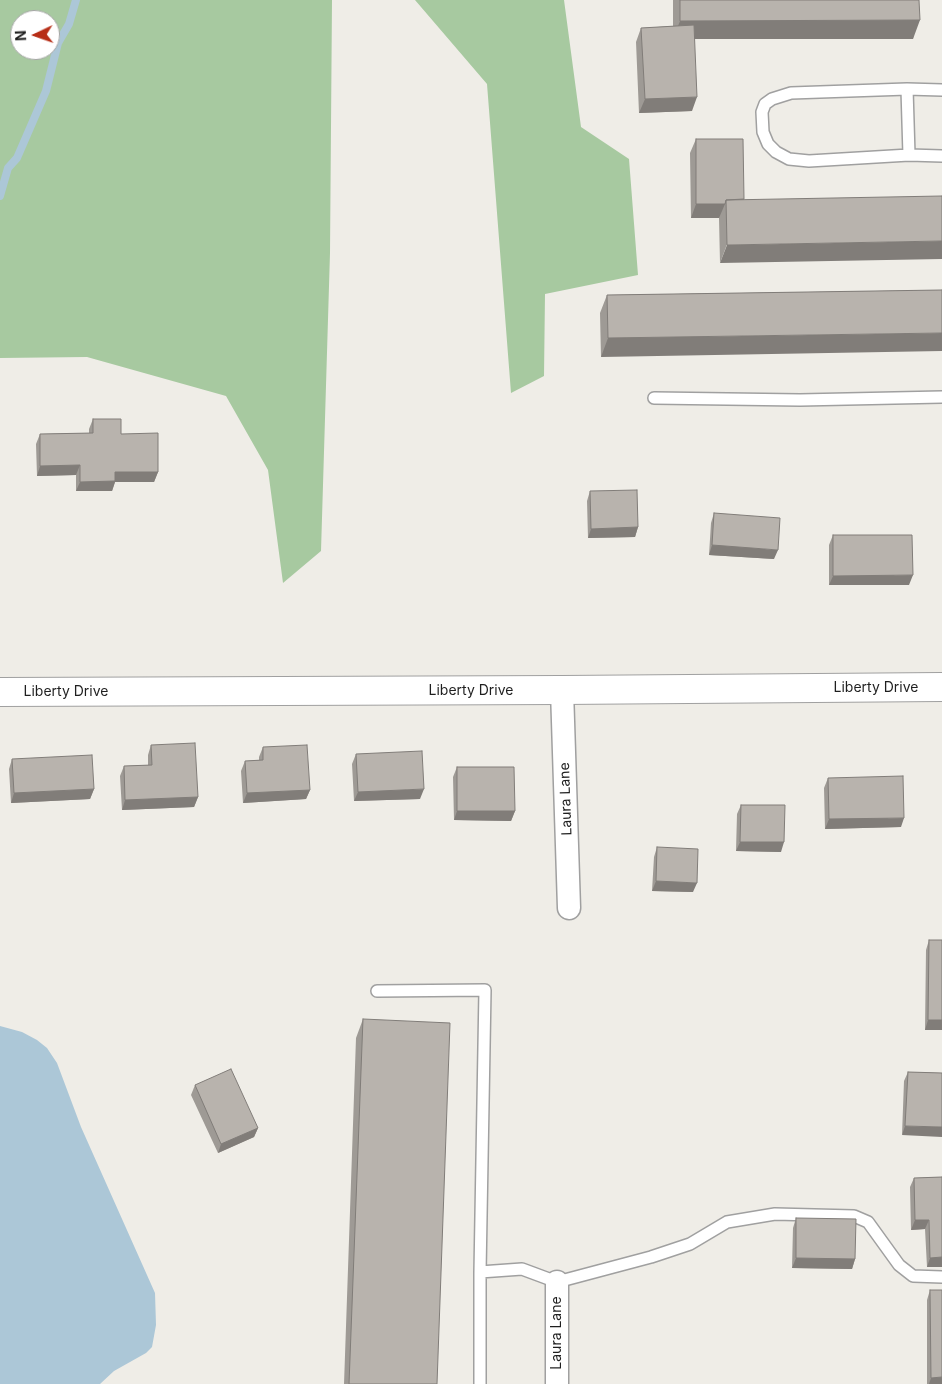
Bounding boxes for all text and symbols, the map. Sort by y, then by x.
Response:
north arrow [10,10,60,60]
text: N [12,30,29,42]
street label: Liberty Drive [834,680,918,696]
street label: Liberty Drive [429,683,513,699]
street label: Liberty Drive [24,684,108,700]
street label: Laura Lane [556,762,576,836]
street label: Laura Lane [549,1296,565,1370]

